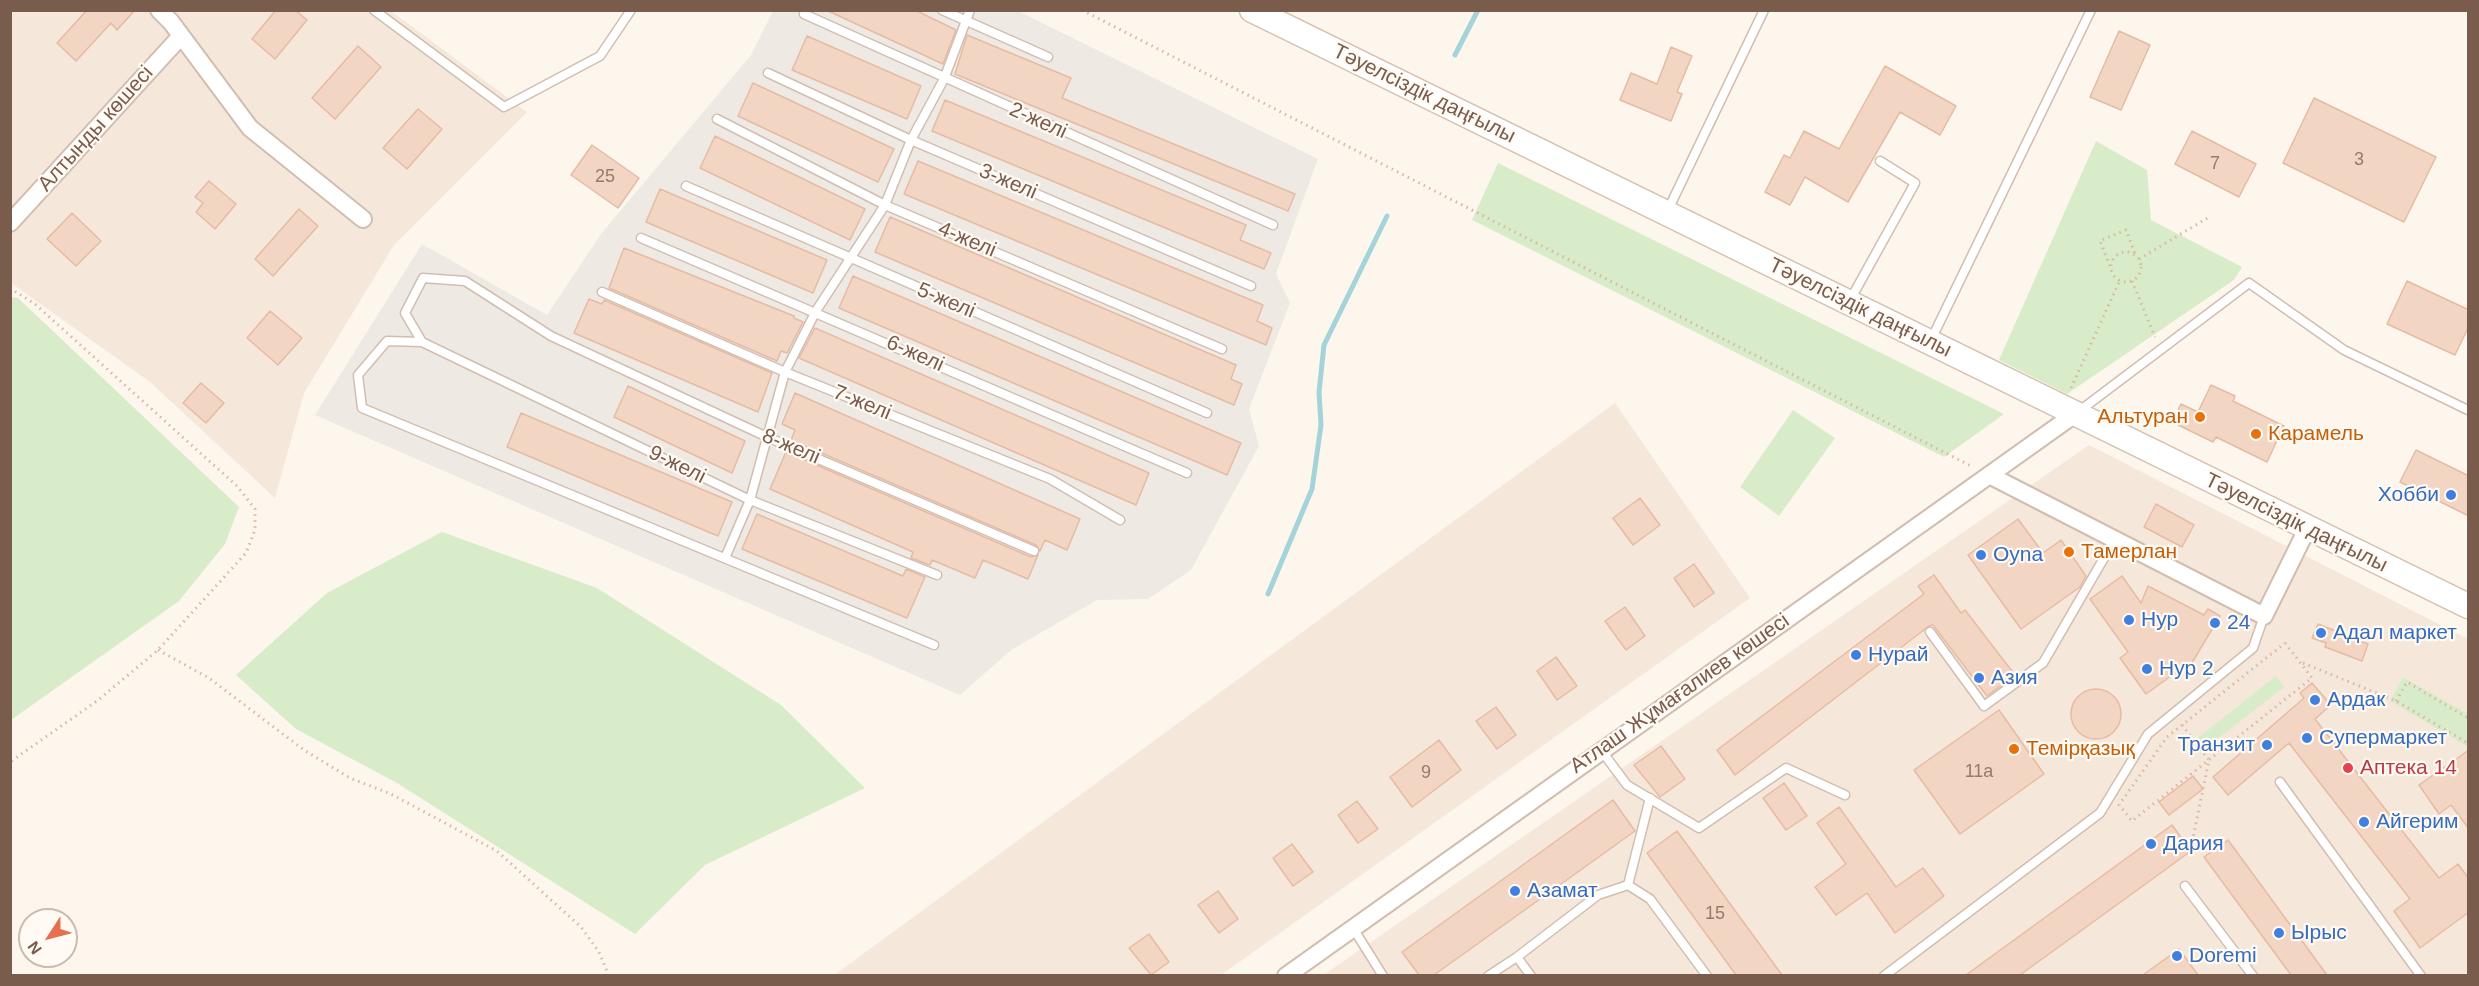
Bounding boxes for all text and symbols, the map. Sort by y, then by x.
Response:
street label: Тәуелсіздік даңғылы [1329,39,1519,149]
street label: Алтынды көшесі [33,61,159,197]
street label: 2-желі [1005,97,1071,145]
house number: 3 [2354,149,2364,171]
house number: 7 [2210,153,2220,175]
street label: 3-желі [975,159,1041,205]
house number: 25 [595,166,615,188]
street label: 4-желі [934,217,1000,263]
street label: Тәуелсіздік даңғылы [1765,253,1955,363]
street label: 5-желі [913,278,979,324]
street label: 6-желі [882,330,948,378]
street label: 7-желі [829,380,895,426]
place label: Альтуран [2097,404,2188,430]
marker: Альтуран [2193,410,2207,424]
place label: Карамель [2268,421,2364,447]
street label: 8-желі [758,424,824,470]
marker: Карамель [2249,427,2263,441]
street label: 9-желі [644,440,710,490]
street label: Тәуелсіздік даңғылы [2201,468,2391,578]
place label: Хобби [2378,482,2439,508]
marker: Хобби [2444,488,2458,502]
place label: Тамерлан [2081,539,2177,565]
place label: Oyna [1993,542,2043,568]
marker: Тамерлан [2062,545,2076,559]
marker: Oyna [1974,548,1988,562]
place label: Нур [2141,607,2178,633]
street label: Атлаш Жұмағалиев көшесі [1566,609,1794,779]
place label: 24 [2227,610,2250,636]
marker: Нур [2122,613,2136,627]
marker: 24 [2208,616,2222,630]
place label: Адал маркет [2333,620,2457,646]
marker: Адал маркет [2314,626,2328,640]
place label: Нурай [1868,642,1929,668]
marker: Нурай [1849,648,1863,662]
place label: Нур 2 [2159,656,2214,682]
marker: Нур 2 [2140,662,2154,676]
place label: Азия [1991,665,2038,691]
marker: Азия [1972,671,1986,685]
place label: Ардак [2327,687,2385,713]
marker: Ардак [2308,693,2322,707]
place label: Супермаркет [2319,725,2447,751]
marker: Супермаркет [2300,731,2314,745]
place label: Транзит [2177,732,2255,758]
place label: Темірқазық [2026,736,2135,762]
marker: Транзит [2260,738,2274,752]
marker: Темірқазық [2007,742,2021,756]
place label: Аптека 14 [2360,755,2457,781]
house number: 11а [1965,761,1993,783]
marker: Аптека 14 [2341,761,2355,775]
house number: 9 [1421,762,1431,784]
place label: Айгерим [2376,809,2458,835]
marker: Айгерим [2357,815,2371,829]
place label: Дария [2163,831,2224,857]
marker: Дария [2144,837,2158,851]
place label: Азамат [1527,878,1598,904]
marker: Азамат [1508,884,1522,898]
house number: 15 [1705,903,1725,925]
north arrow [18,908,78,968]
place label: Ырыс [2291,920,2347,946]
marker: Ырыс [2272,926,2286,940]
text: N [24,938,45,957]
place label: Doremi [2189,943,2257,969]
marker: Doremi [2170,949,2184,963]

